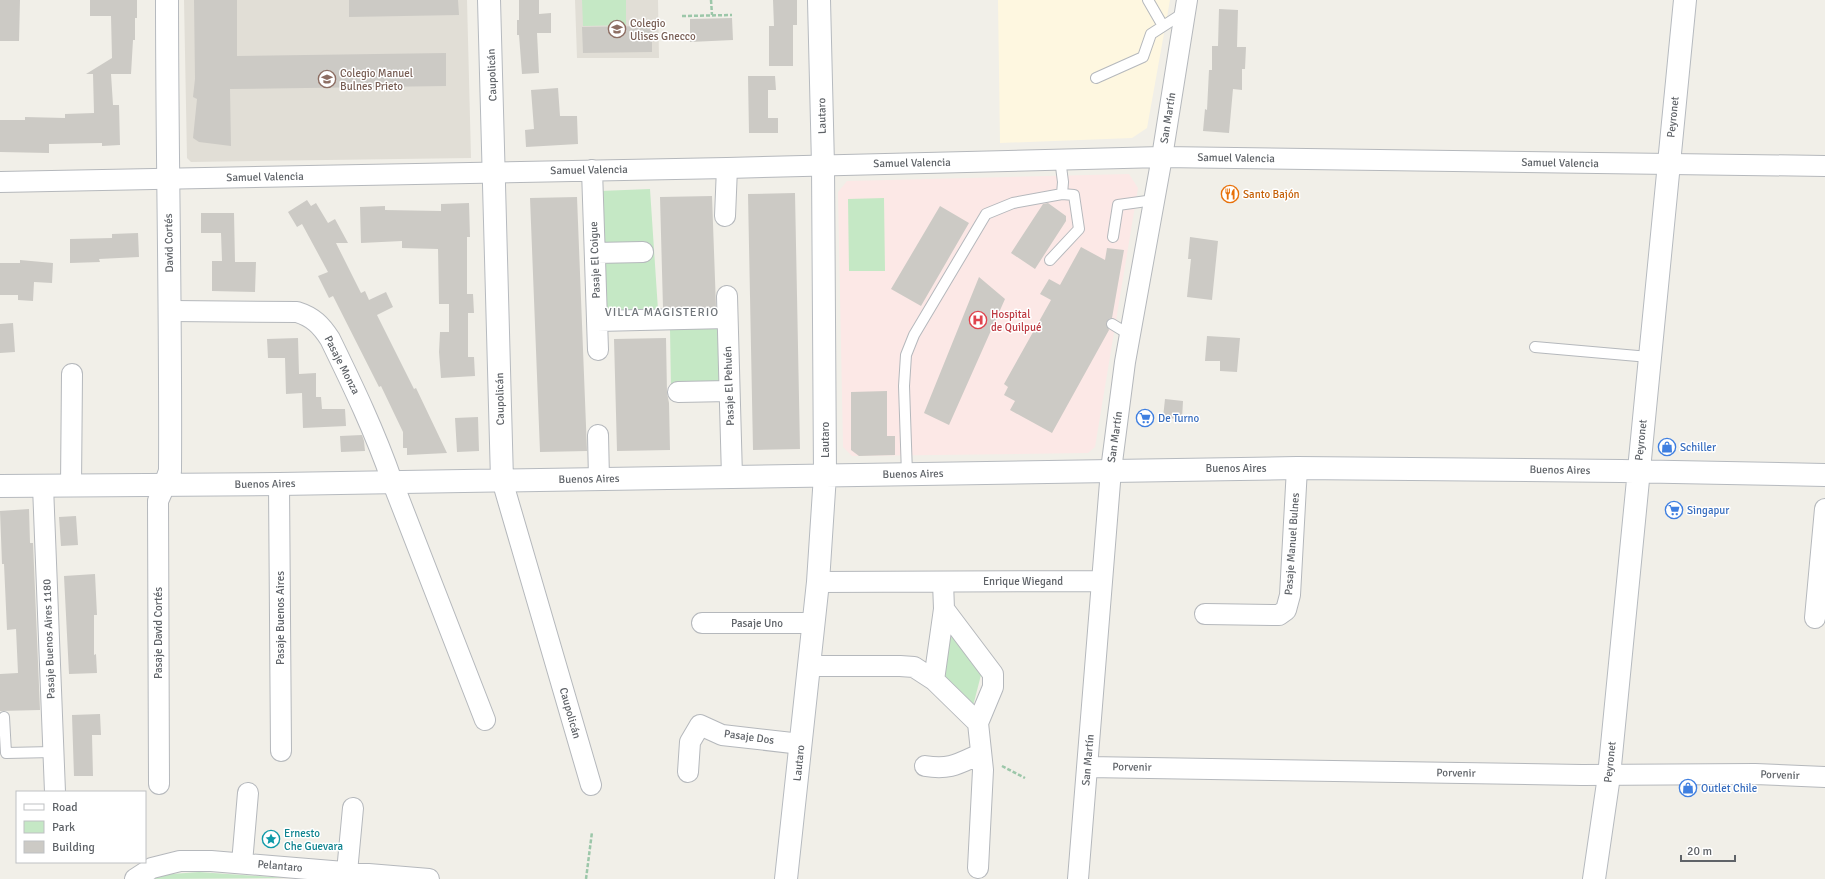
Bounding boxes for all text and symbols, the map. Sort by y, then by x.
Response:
place label: Colegio Ulises Gnecco [630,17,696,43]
school or university icon: Colegio Ulises Gnecco [607,19,627,39]
street label: Caupolicán [485,48,499,102]
place label: Colegio Manuel Bulnes Prieto [340,67,413,93]
school or university icon: Colegio Manuel Bulnes Prieto [317,69,337,89]
street label: San Martín [1158,91,1178,145]
street label: Peyronet [1664,96,1682,138]
street label: Lautaro [815,98,829,134]
street label: Samuel Valencia [1197,151,1275,165]
street label: Samuel Valencia [873,156,951,170]
street label: Samuel Valencia [1521,156,1599,170]
street label: Samuel Valencia [550,163,628,177]
street label: Samuel Valencia [226,170,304,184]
restaurant icon: Santo Bajón [1220,184,1240,204]
place label: Santo Bajón [1243,188,1300,201]
street label: David Cortés [162,213,176,273]
street label: Pasaje El Coigue [587,221,603,299]
district label: VILLA MAGISTERIO [605,305,719,320]
place label: Hospital de Quilpué [991,308,1041,334]
hospital icon: Hospital de Quilpué [968,310,988,330]
street label: Pasaje Monza [322,334,363,397]
street label: Pasaje El Pehuén [721,346,737,426]
street label: Caupolicán [493,373,507,425]
supermarket icon: De Turno [1135,408,1155,428]
street label: San Martín [1105,410,1125,464]
place label: De Turno [1158,412,1200,425]
street label: Peyronet [1632,419,1650,461]
street label: Lautaro [819,422,832,458]
shop icon: Schiller [1657,437,1677,457]
place label: Schiller [1680,441,1716,454]
street label: Buenos Aires [1206,462,1267,475]
street label: Buenos Aires [1529,463,1591,477]
street label: Buenos Aires [882,467,944,481]
street label: Buenos Aires [558,472,620,486]
street label: Buenos Aires [234,477,296,491]
street label: Pasaje Manuel Bulnes [1282,492,1302,596]
supermarket icon: Singapur [1664,500,1684,520]
place label: Singapur [1687,504,1729,517]
street label: Pasaje Buenos Aires [274,571,287,665]
street label: Enrique Wiegand [983,575,1063,588]
street label: Pasaje Buenos Aires 1180 [40,579,58,699]
street label: Pasaje David Cortés [152,587,165,679]
street label: Pasaje Uno [731,617,783,630]
street label: Caupolicán [556,686,584,740]
street label: Pasaje Dos [723,727,775,747]
street label: San Martín [1079,734,1097,786]
street label: Peyronet [1601,741,1619,783]
street label: Lautaro [791,744,807,782]
street label: Porvenir [1112,760,1152,774]
street label: Porvenir [1436,766,1476,780]
street label: Porvenir [1760,768,1800,782]
shop icon: Outlet Chile [1678,778,1698,798]
place label: Outlet Chile [1701,782,1757,795]
legend [16,791,146,863]
text: Road [52,800,78,815]
text: Park [52,820,75,835]
place label: Ernesto Che Guevara [284,827,344,853]
place icon: Ernesto Che Guevara [261,829,281,849]
scale bar [1681,837,1735,863]
text: Building [52,840,95,855]
text: 20 m [1687,844,1712,859]
street label: Pelantaro [257,858,303,874]

